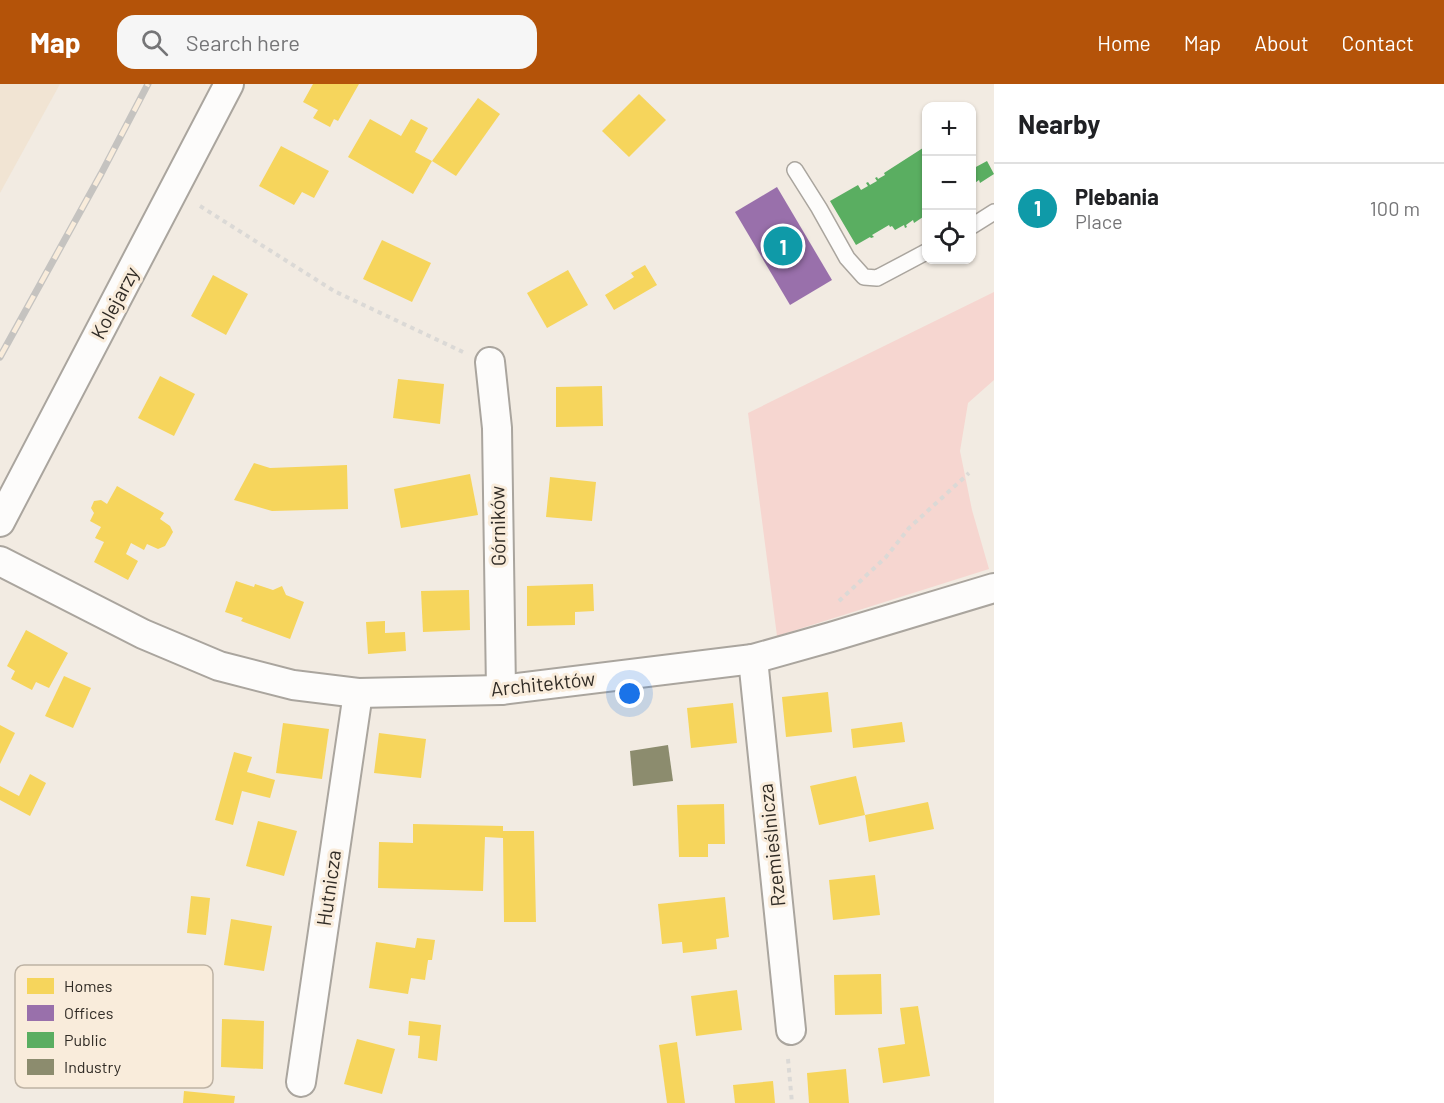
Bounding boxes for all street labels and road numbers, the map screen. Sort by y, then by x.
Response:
street label: Kolejarzy [85,262,143,343]
street label: Górników [484,486,510,566]
street label: Architektów [489,666,596,700]
street label: Rzemieślnicza [753,782,789,908]
street label: Hutnicza [311,848,345,927]

